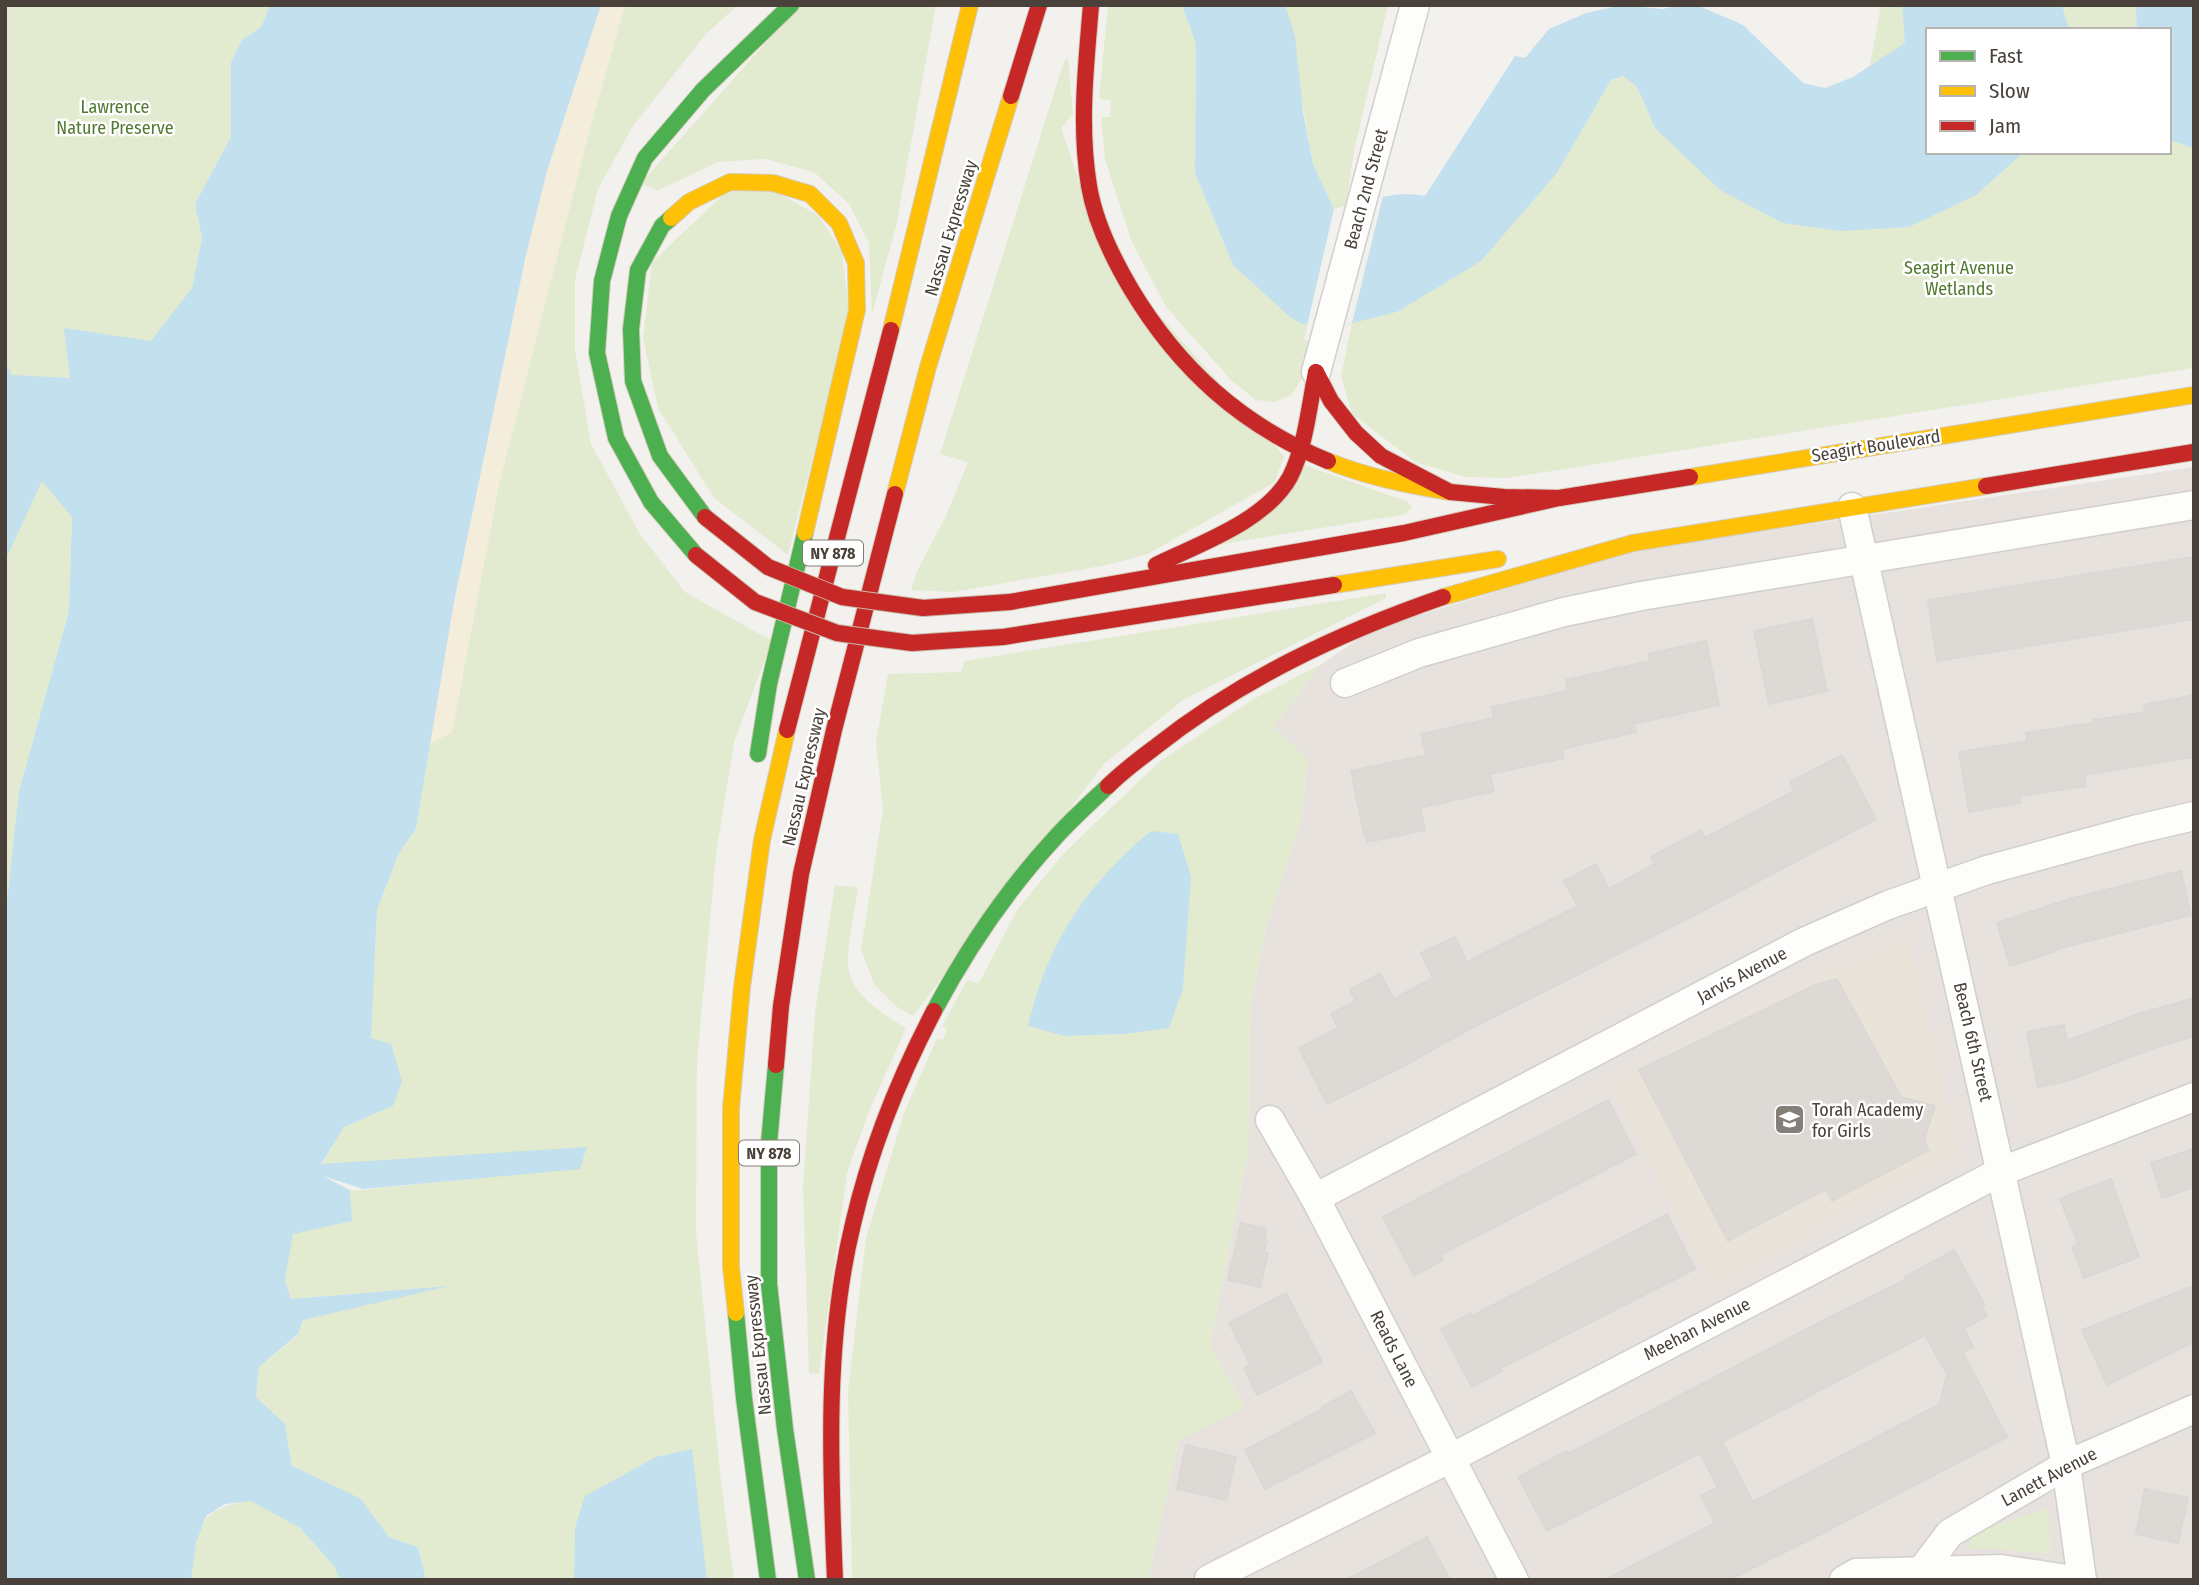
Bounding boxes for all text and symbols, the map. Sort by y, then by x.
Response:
legend [1926,28,2171,154]
text: Fast [1989,43,2023,69]
text: Slow [1989,78,2030,104]
park label: Lawrence Nature Preserve [56,96,174,139]
text: Jam [1989,113,2021,139]
street label: Beach 2nd Street [1339,126,1393,252]
street label: Nassau Expressway [920,157,982,299]
park label: Seagirt Avenue Wetlands [1904,257,2014,300]
street label: Seagirt Boulevard [1810,425,1942,467]
road number: NY 878 [803,540,863,566]
street label: Nassau Expressway [777,706,831,848]
street label: Jarvis Avenue [1693,942,1791,1008]
street label: Beach 6th Street [1949,980,1997,1104]
place label: Torah Academy for Girls [1812,1099,1923,1142]
school or university icon: Torah Academy for Girls [1772,1103,1806,1137]
road number: NY 878 [739,1140,799,1166]
street label: Nassau Expressway [740,1274,776,1416]
street label: Meehan Avenue [1640,1293,1754,1365]
street label: Reads Lane [1365,1307,1423,1391]
street label: Lanett Avenue [1997,1443,2101,1511]

